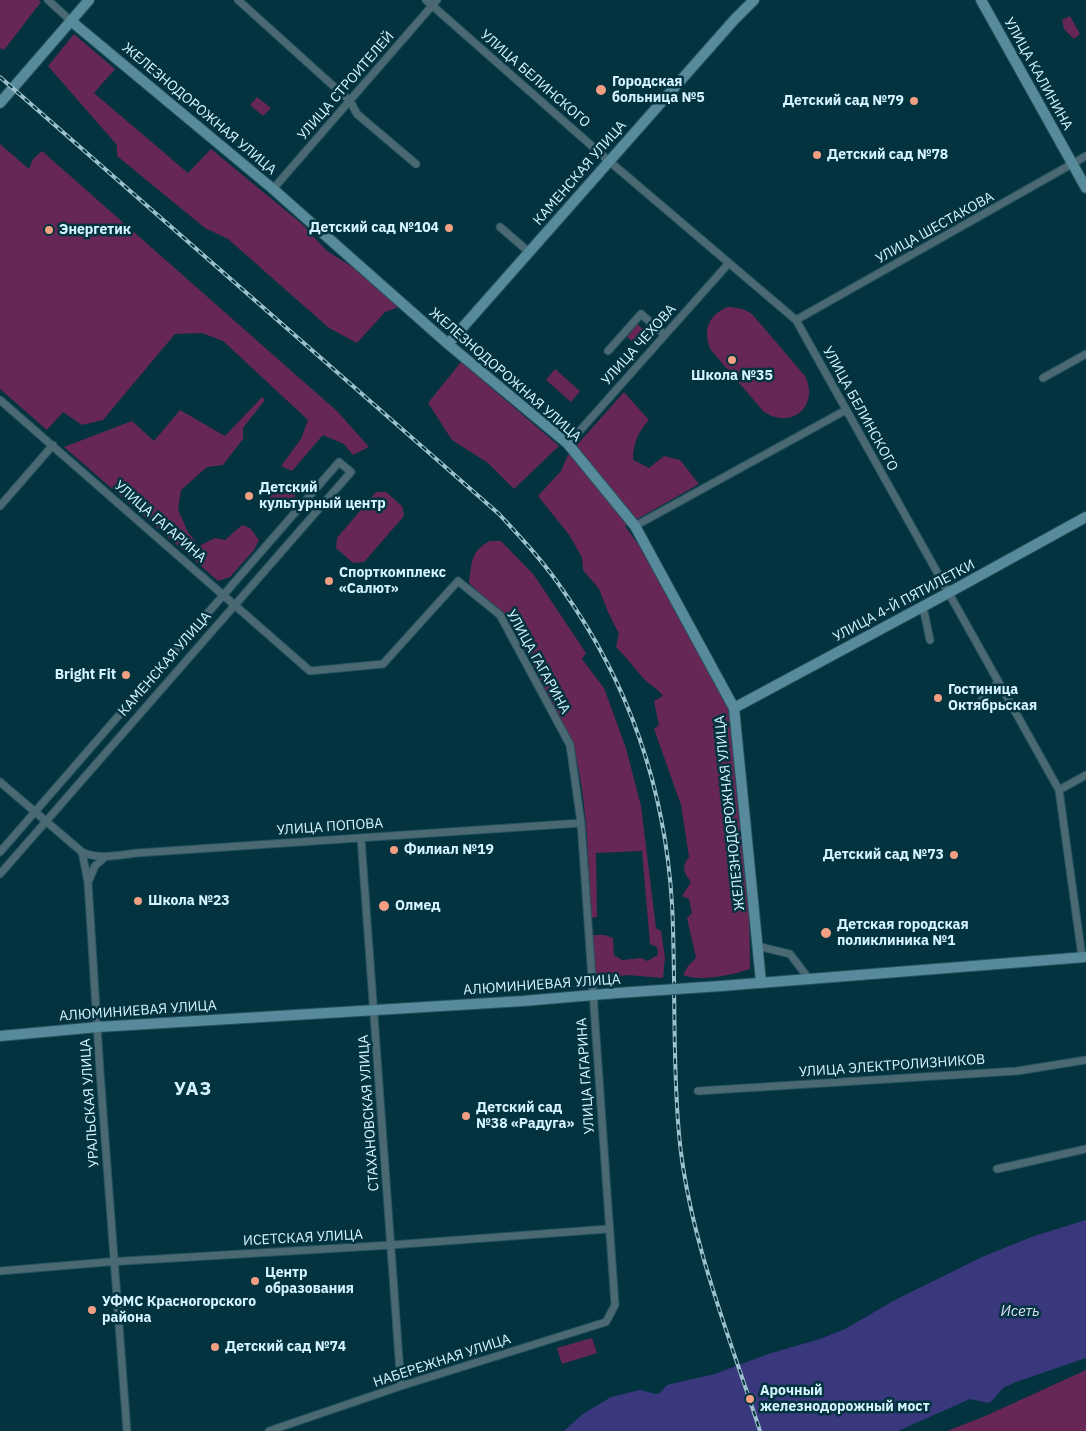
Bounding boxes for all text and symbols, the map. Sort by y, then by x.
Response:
street label: УЛИЦА КАЛИНИНА [1000,15,1076,133]
street label: УЛИЦА БЕЛИНСКОГО [477,27,593,131]
street label: УЛИЦА СТРОИТЕЛЕЙ [294,28,398,144]
street label: ЖЕЛЕЗНОДОРОЖНАЯ УЛИЦА [118,40,280,178]
place label: Городская больница №5 [612,74,705,106]
marker: Городская больница №5 [594,83,608,97]
place label: Детский сад №79 [783,93,904,109]
marker: Детский сад №79 [908,95,920,107]
street label: КАМЕНСКАЯ УЛИЦА [530,117,630,229]
place label: Детский сад №78 [827,147,948,163]
marker: Детский сад №78 [811,149,823,161]
street label: УЛИЦА ШЕСТАКОВА [873,189,997,267]
place label: Детский сад №104 [309,220,439,236]
place label: Энергетик [59,222,131,238]
marker: Детский сад №104 [443,222,455,234]
marker: Энергетик [43,224,55,236]
street label: УЛИЦА ЧЕХОВА [598,301,680,389]
street label: ЖЕЛЕЗНОДОРОЖНАЯ УЛИЦА [425,304,585,446]
street label: УЛИЦА БЕЛИНСКОГО [819,344,901,474]
marker: Школа №35 [726,354,738,366]
place label: Школа №35 [691,368,773,384]
street label: УЛИЦА ГАГАРИНА [111,477,209,567]
place label: Детский культурный центр [259,480,386,512]
marker: Детский культурный центр [243,490,255,502]
street label: УЛИЦА 4-Й ПЯТИЛЕТКИ [830,556,978,646]
place label: Спорткомплекс «Салют» [339,565,446,598]
marker: Спорткомплекс «Салют» [323,575,335,587]
street label: УЛИЦА ГАГАРИНА [502,607,574,717]
street label: КАМЕНСКАЯ УЛИЦА [115,608,215,720]
place label: Bright Fit [55,667,116,683]
marker: Bright Fit [120,669,132,681]
place label: Гостиница Октябрьская [948,682,1037,714]
marker: Гостиница Октябрьская [932,692,944,704]
street label: ЖЕЛЕЗНОДОРОЖНАЯ УЛИЦА [711,715,749,911]
street label: УЛИЦА ПОПОВА [276,815,384,839]
place label: Филиал №19 [404,842,494,858]
marker: Филиал №19 [388,844,400,856]
place label: Детский сад №73 [823,847,944,863]
marker: Детский сад №73 [948,849,960,861]
place label: Школа №23 [148,893,230,909]
marker: Школа №23 [132,895,144,907]
place label: Олмед [395,898,441,914]
marker: Олмед [377,899,391,913]
place label: Детская городская поликлиника №1 [837,917,969,950]
marker: Детская городская поликлиника №1 [819,926,833,940]
street label: АЛЮМИНИЕВАЯ УЛИЦА [463,971,621,999]
street label: АЛЮМИНИЕВАЯ УЛИЦА [59,997,217,1025]
street label: УЛИЦА ГАГАРИНА [574,1017,598,1135]
street label: СТАХАНОВСКАЯ УЛИЦА [355,1034,383,1192]
street label: УРАЛЬСКАЯ УЛИЦА [77,1038,103,1168]
street label: УЛИЦА ЭЛЕКТРОЛИЗНИКОВ [798,1051,986,1081]
district label: УАЗ [174,1079,212,1101]
place label: Детский сад №38 «Радуга» [476,1100,574,1132]
marker: Детский сад №38 «Радуга» [460,1110,472,1122]
street label: ИСЕТСКАЯ УЛИЦА [243,1226,363,1250]
place label: Центр образования [265,1265,354,1298]
marker: Центр образования [249,1275,261,1287]
place label: УФМС Красногорского района [102,1294,256,1326]
water label: Исеть [1000,1303,1040,1321]
marker: УФМС Красногорского района [86,1304,98,1316]
street label: НАБЕРЕЖНАЯ УЛИЦА [371,1331,513,1391]
place label: Детский сад №74 [225,1339,346,1355]
marker: Детский сад №74 [209,1341,221,1353]
place label: Арочный железнодорожный мост [760,1383,930,1415]
marker: Арочный железнодорожный мост [744,1393,756,1405]

